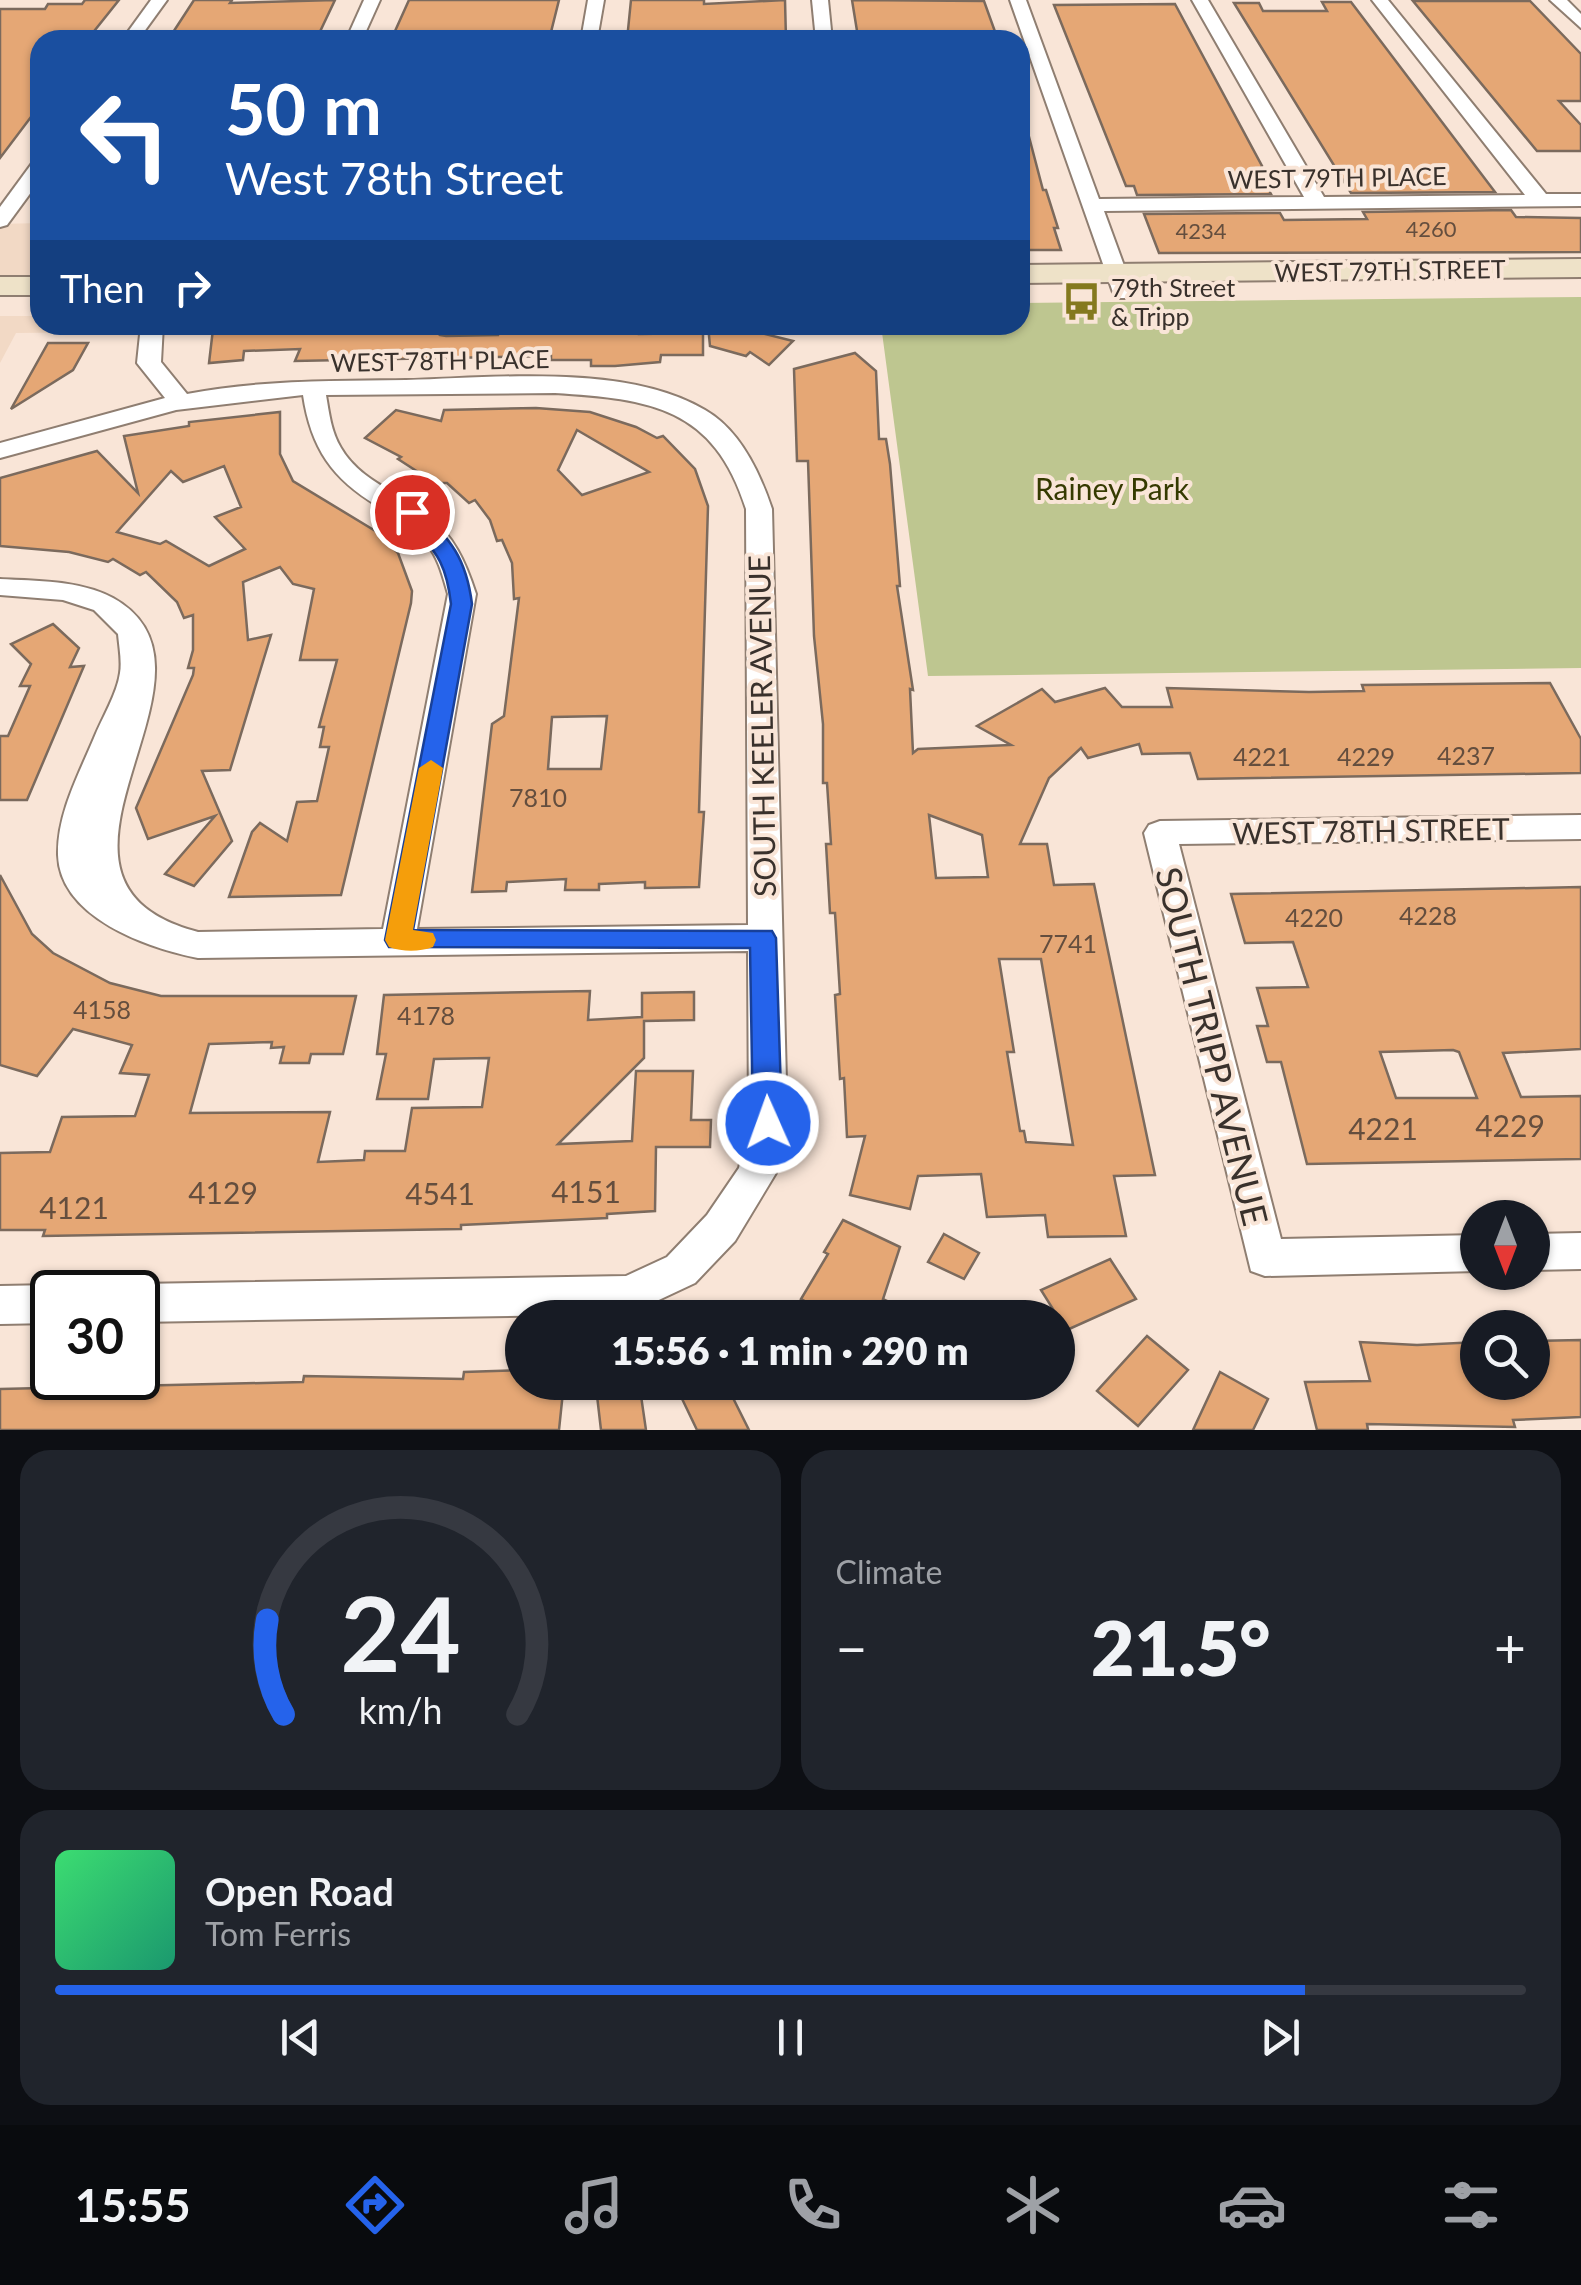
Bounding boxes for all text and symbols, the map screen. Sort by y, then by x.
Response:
text: 50 m [225,66,382,150]
icon: left [60,70,190,200]
text: West 78th Street [225,151,563,205]
street label: WEST 79TH PLACE [1227,160,1447,194]
house number: 4260 [1405,215,1457,242]
house number: 4234 [1175,217,1227,244]
street label: WEST 79TH STREET [1274,253,1506,287]
icon: right [165,260,220,315]
text: Then [60,265,145,311]
place label: 79th Street & Tripp [1111,272,1235,331]
bus stop icon: 79th Street & Tripp [1060,280,1102,322]
street label: WEST 78TH PLACE [330,343,550,377]
pin [370,470,455,555]
park label: Rainey Park [1035,470,1190,506]
icon: arrive [385,485,440,540]
street label: SOUTH KEELER AVENUE [740,555,782,897]
house number: 4237 [1437,740,1495,770]
house number: 4221 [1233,741,1291,771]
house number: 4229 [1337,741,1395,771]
house number: 7810 [509,782,567,812]
street label: WEST 78TH STREET [1232,810,1510,850]
street label: SOUTH TRIPP AVENUE [1148,863,1278,1229]
house number: 4228 [1399,900,1457,930]
house number: 4220 [1285,902,1343,932]
house number: 7741 [1039,928,1097,958]
house number: 4158 [73,994,131,1024]
house number: 4178 [397,1000,455,1030]
position arrow [716,1071,820,1175]
house number: 4229 [1475,1107,1545,1143]
house number: 4221 [1348,1110,1418,1146]
house number: 4151 [551,1173,621,1209]
house number: 4129 [188,1174,258,1210]
house number: 4541 [405,1175,475,1211]
house number: 4121 [39,1189,109,1225]
north arrow [1460,1200,1550,1290]
map controls [1460,1200,1550,1400]
speed limit sign: 30 [30,1270,160,1400]
button: search [1460,1310,1550,1400]
text: 15:56 · 1 min · 290 m [611,1327,969,1373]
text: Climate [836,1552,942,1591]
text: 24 [340,1569,461,1694]
text: 21.5° [1091,1602,1271,1692]
text: − [836,1614,867,1680]
text: + [1494,1614,1526,1680]
text: km/h [358,1689,442,1732]
text: Open Road [205,1868,394,1914]
text: Tom Ferris [205,1914,351,1953]
icon: previous [273,2010,328,2065]
icon: pause [763,2010,818,2065]
icon: next [1253,2010,1308,2065]
icon: directions [340,2170,410,2240]
icon: music [559,2170,629,2240]
icon: phone [778,2170,848,2240]
icon: climate [998,2170,1068,2240]
icon: car [1217,2170,1287,2240]
icon: filters [1436,2170,1506,2240]
text: 15:55 [75,2178,191,2232]

